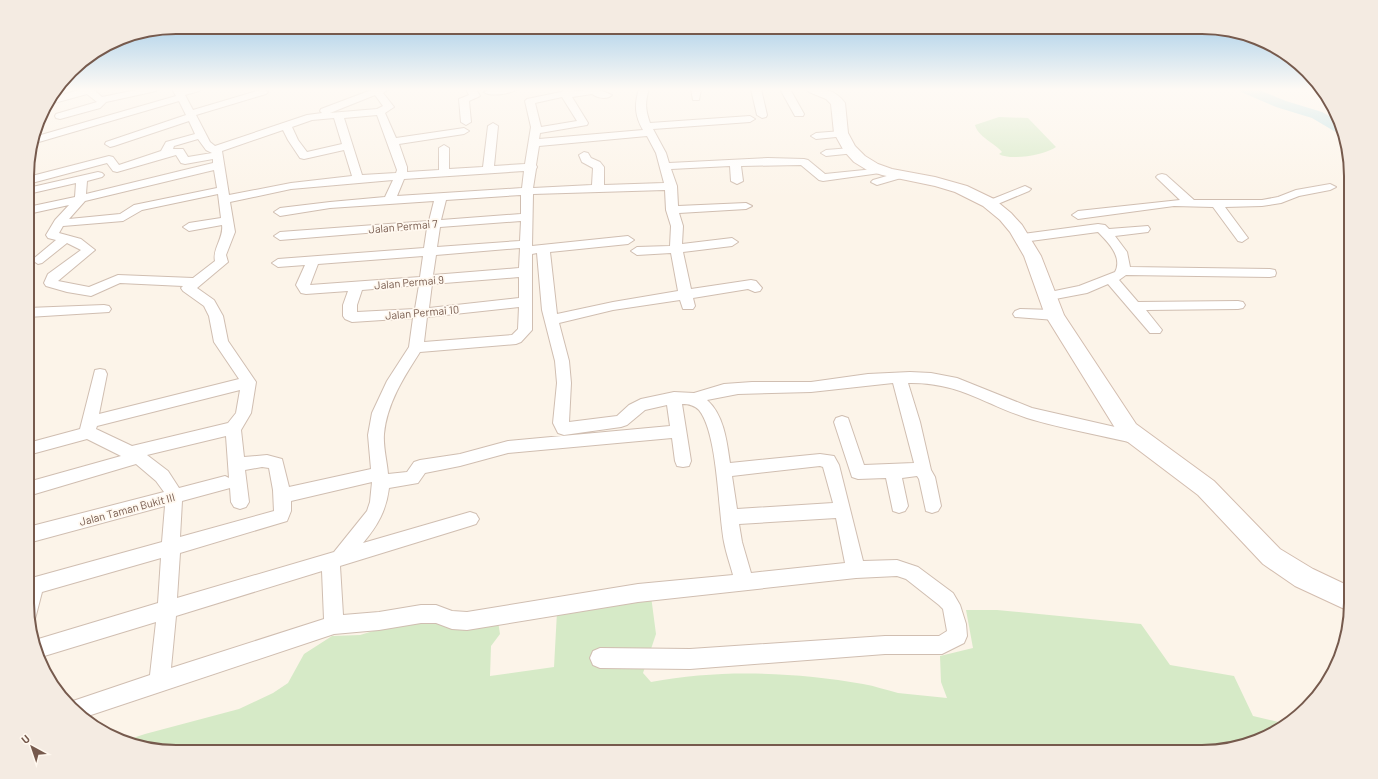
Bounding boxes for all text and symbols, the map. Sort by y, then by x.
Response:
street label: Jalan Permai 7 [368,217,438,235]
street label: Jalan Permai 9 [374,272,445,292]
street label: Jalan Permai 10 [384,302,460,322]
street label: Jalan Taman Bukit III [78,490,176,528]
north arrow [12,727,52,767]
text: U [18,732,32,746]

